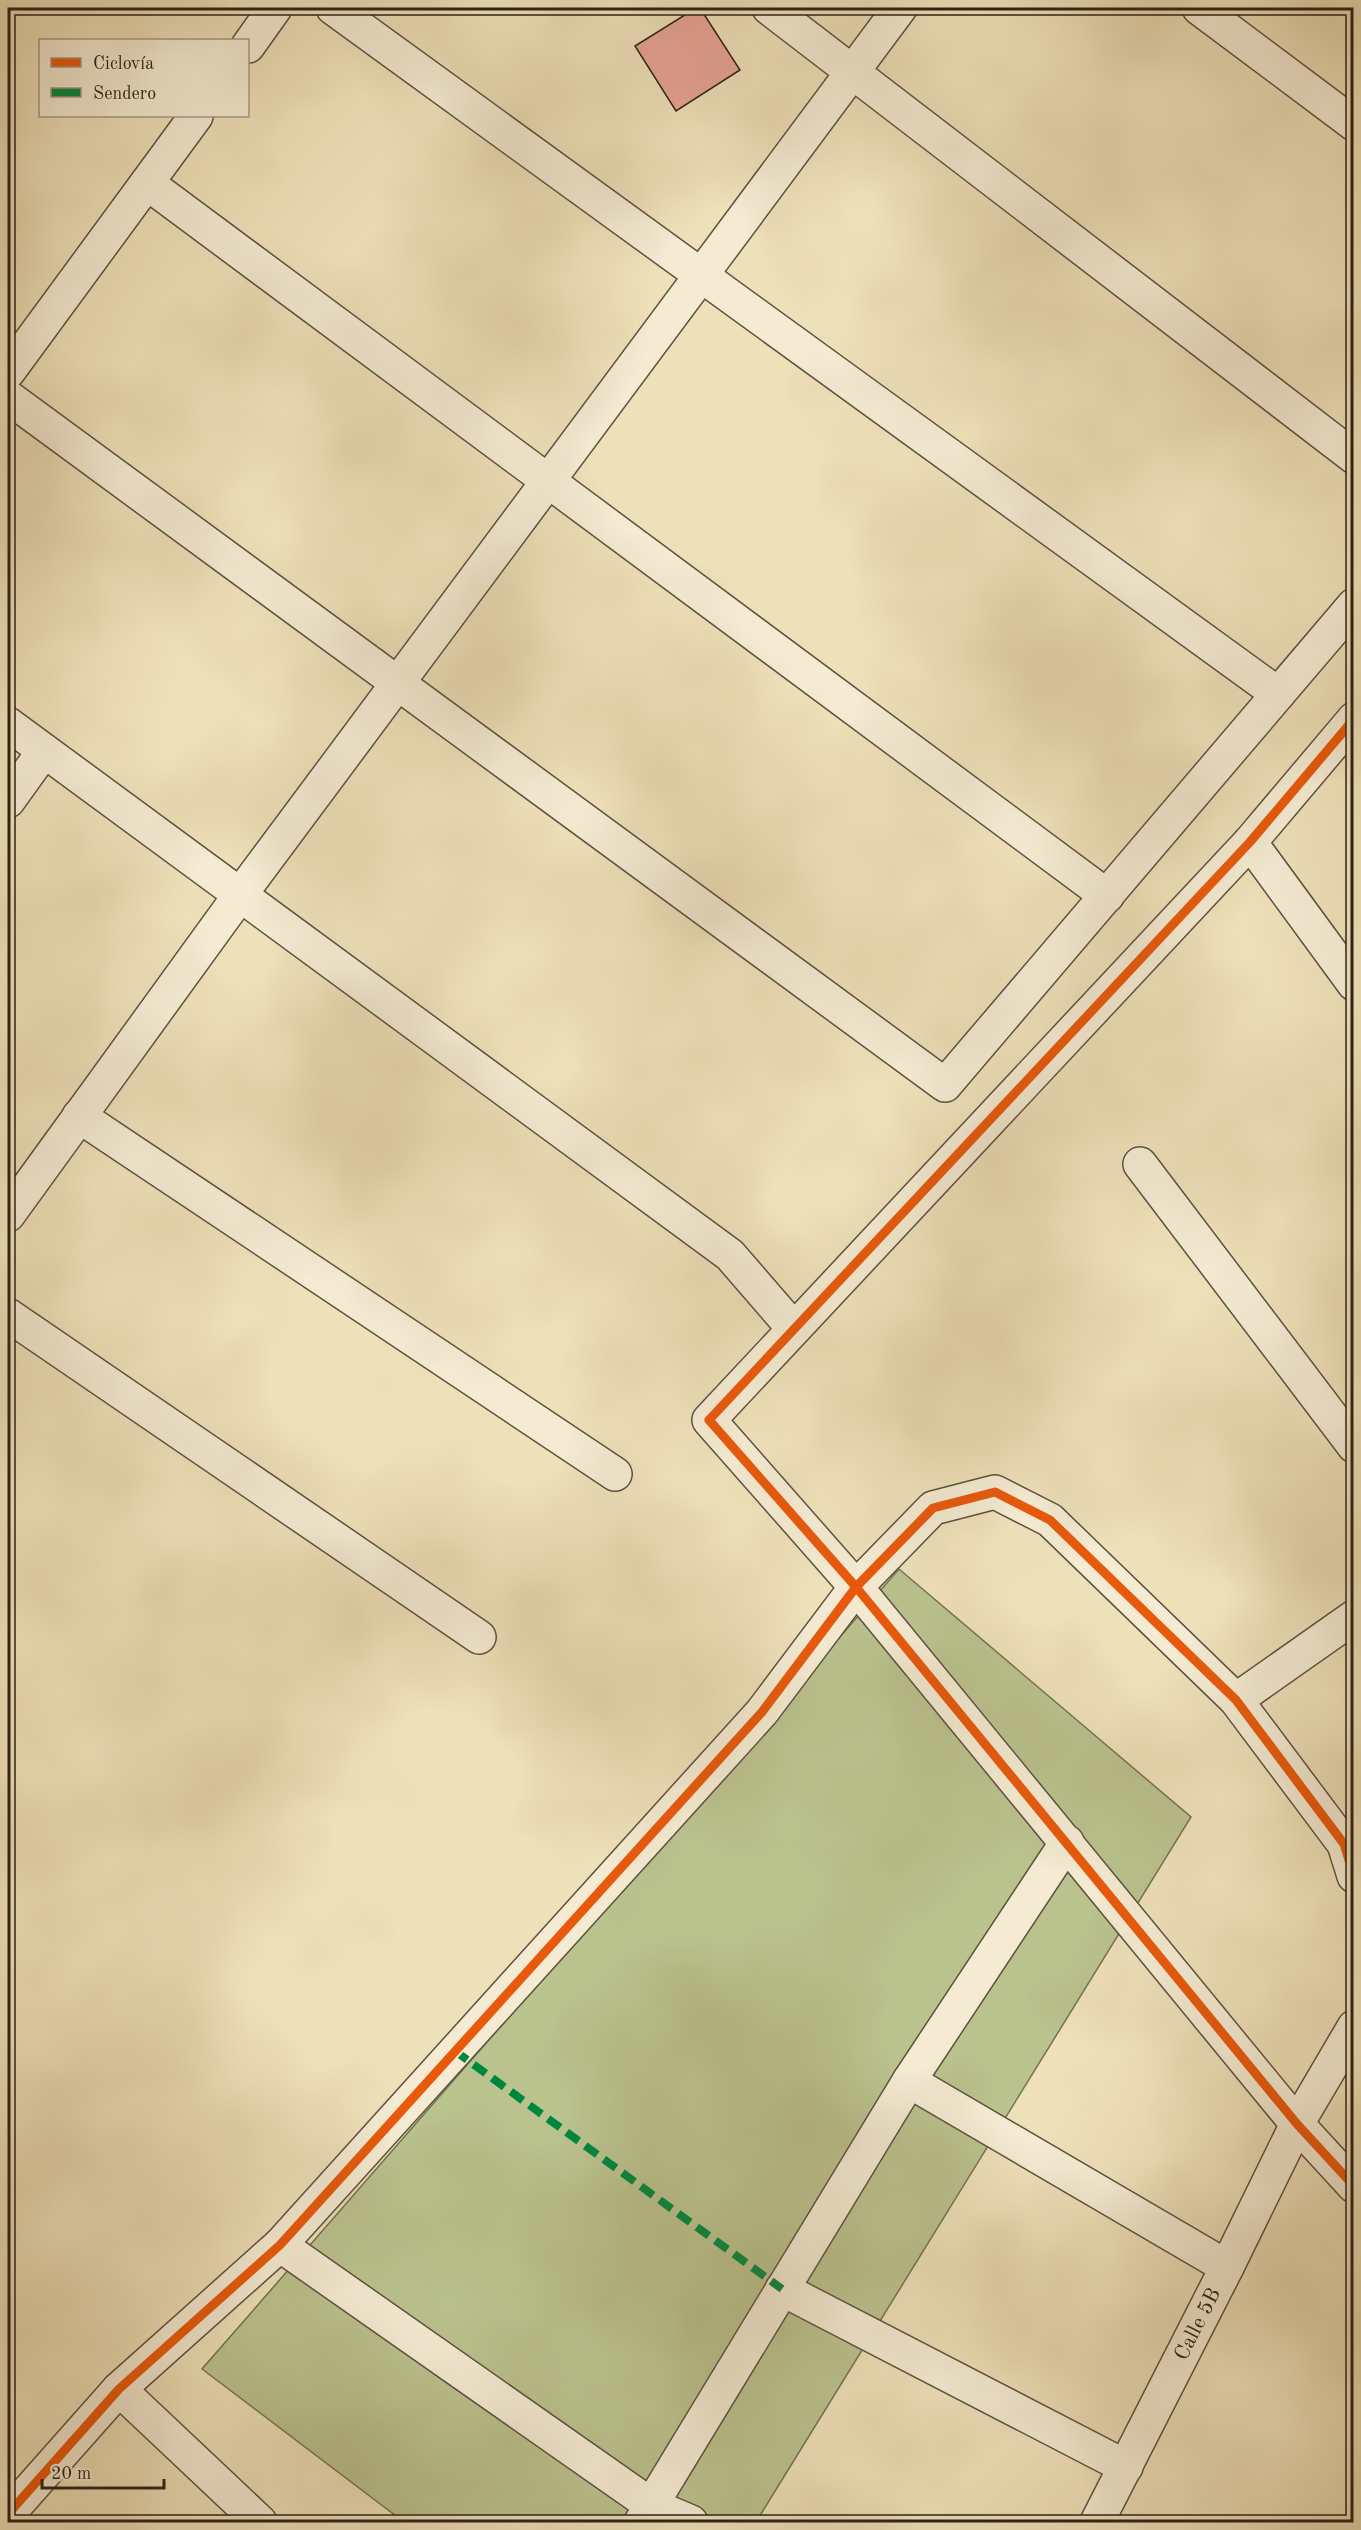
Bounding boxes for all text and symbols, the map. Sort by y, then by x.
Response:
legend [39,39,249,117]
text: Ciclovía [93,55,154,73]
text: Sendero [93,85,156,103]
street label: Calle 5B [1171,2285,1225,2364]
scale bar [42,2452,164,2490]
text: 20 m [51,2465,91,2483]

